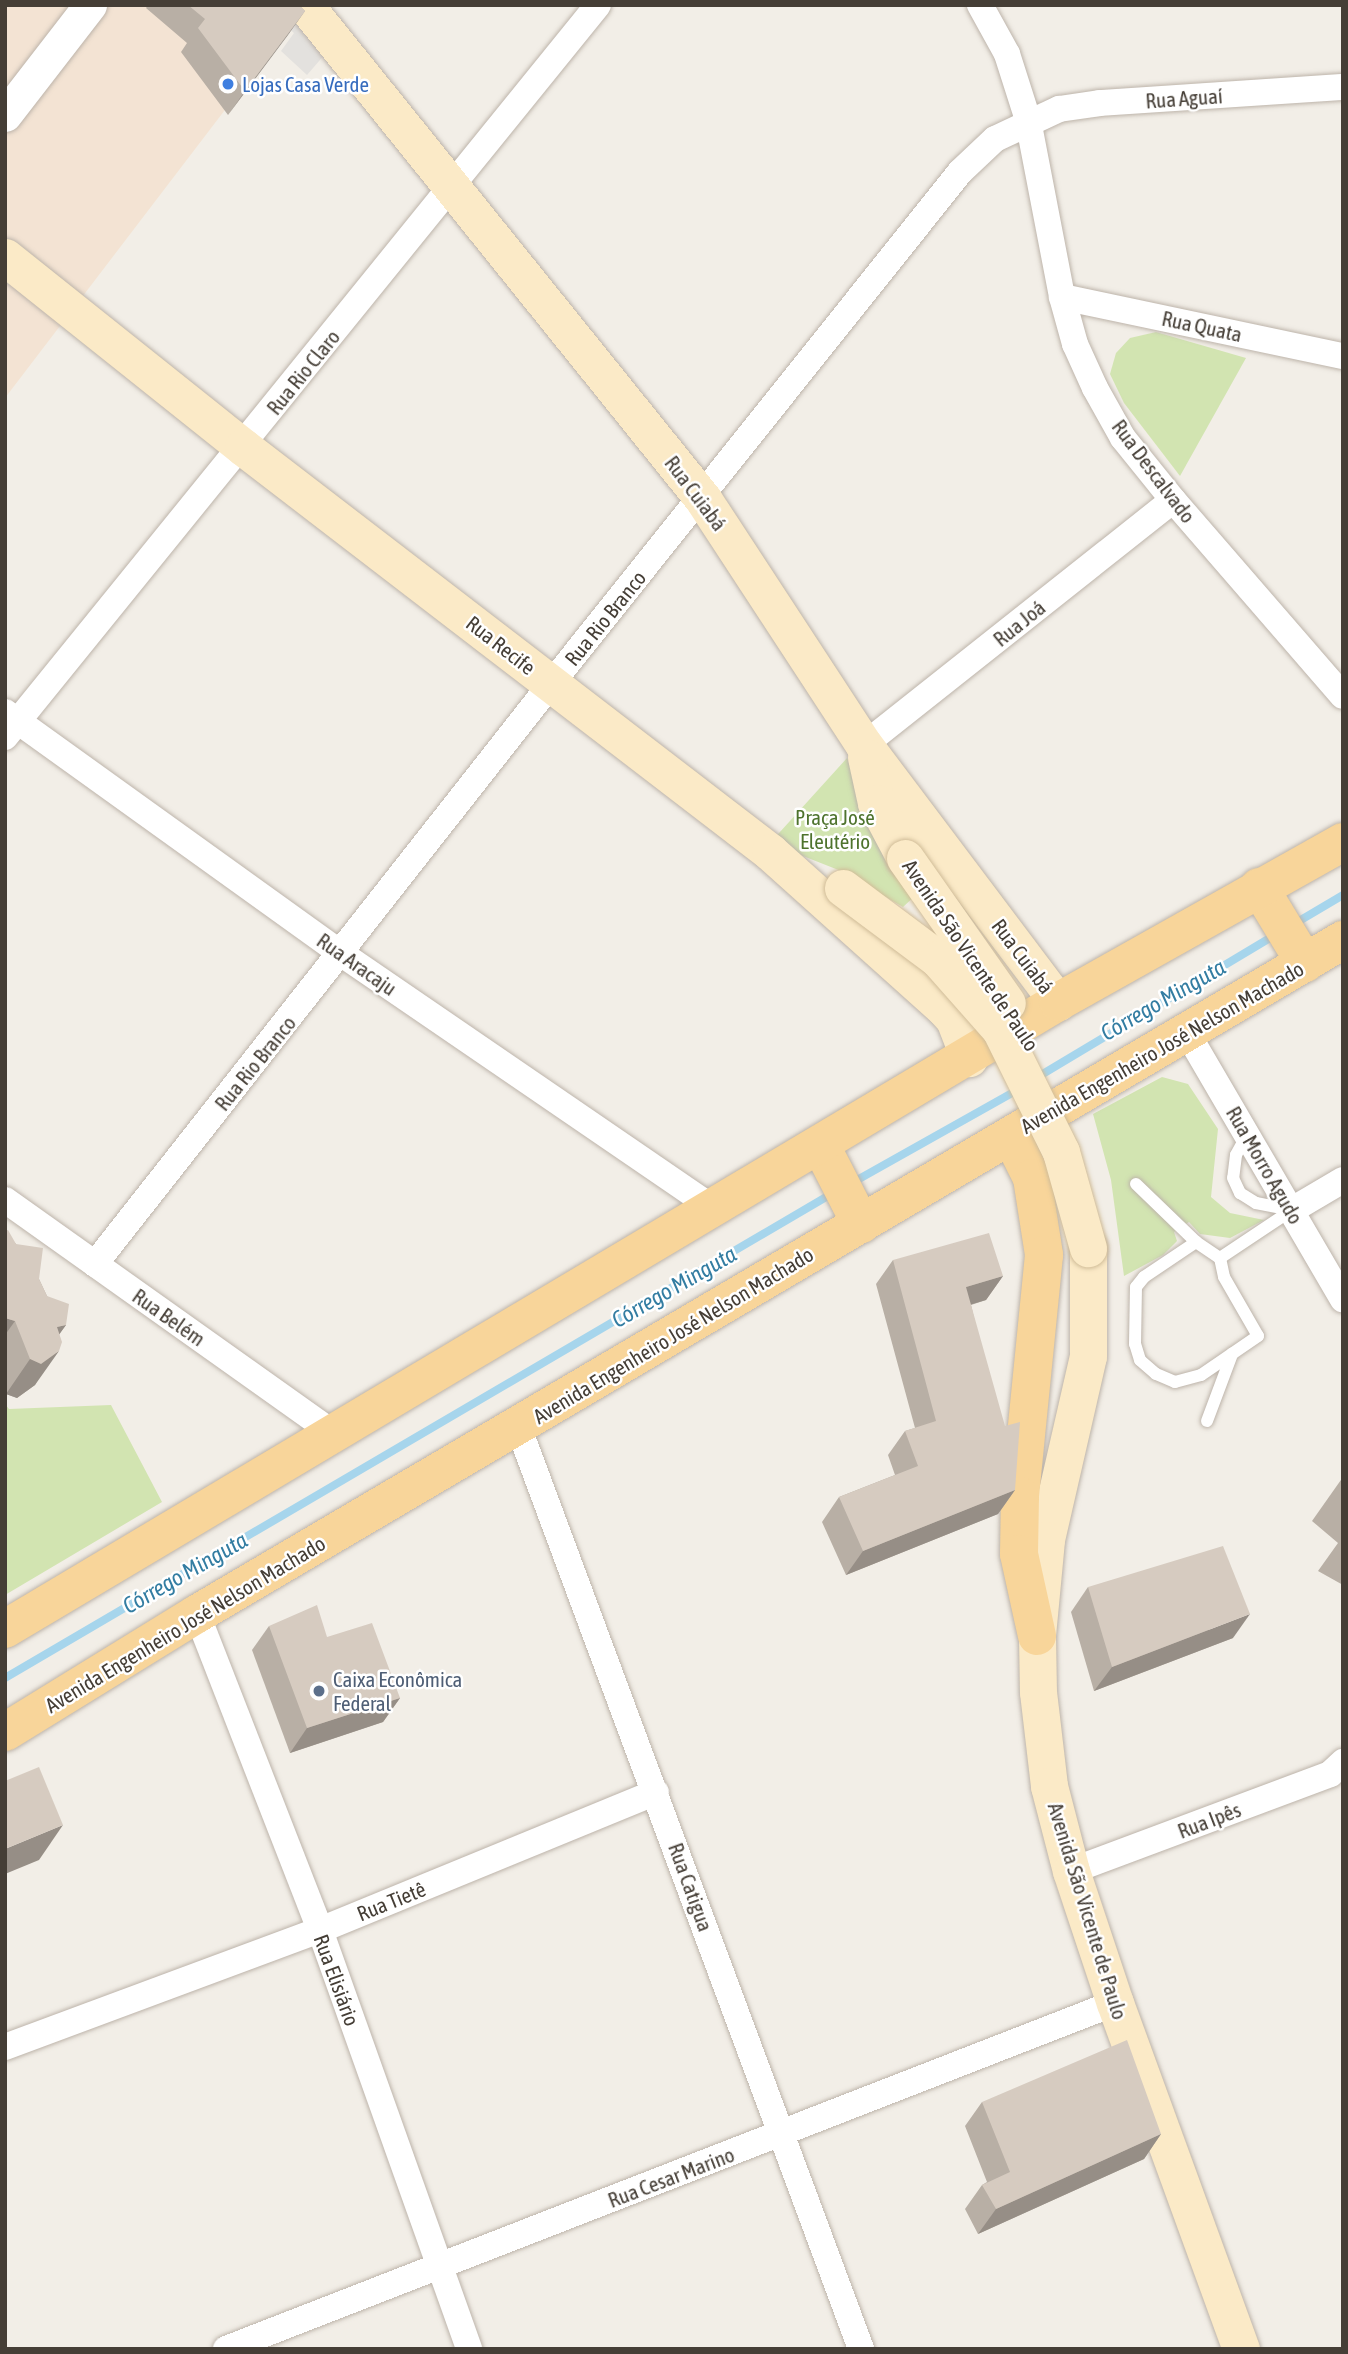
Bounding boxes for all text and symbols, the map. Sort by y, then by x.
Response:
place label: Lojas Casa Verde [242,71,369,97]
marker: Lojas Casa Verde [220,76,236,92]
street label: Rua Aguaí [1145,83,1223,113]
street label: Rua Quata [1160,305,1244,347]
street label: Rua Rio Claro [261,324,345,420]
street label: Rua Descalvado [1107,414,1201,528]
street label: Rua Cuiabá [660,451,732,535]
street label: Rua Rio Branco [559,566,651,670]
street label: Rua Joá [988,594,1050,652]
street label: Rua Recife [461,610,541,680]
park label: Praça José Eleutério [795,804,875,854]
street label: Avenida São Vicente de Paulo [898,855,1044,1055]
street label: Rua Cuiabá [987,914,1059,998]
street label: Rua Aracaju [312,927,402,1001]
water label: Córrego Minguta [1096,953,1230,1047]
street label: Avenida Engenheiro José Nelson Machado [1016,955,1308,1139]
street label: Rua Rio Branco [209,1011,301,1115]
street label: Rua Morro Agudo [1221,1102,1309,1228]
water label: Córrego Minguta [607,1240,741,1334]
street label: Avenida Engenheiro José Nelson Machado [528,1241,818,1429]
street label: Rua Belém [128,1283,210,1351]
water label: Córrego Minguta [118,1526,252,1620]
street label: Avenida Engenheiro José Nelson Machado [40,1530,330,1718]
place label: Caixa Econômica Federal [333,1666,462,1716]
marker: Caixa Econômica Federal [311,1683,327,1699]
street label: Rua Ipês [1174,1796,1244,1844]
street label: Avenida São Vicente de Paulo [1043,1800,1133,2022]
street label: Rua Catigua [663,1839,719,1935]
street label: Rua Tietê [353,1876,429,1926]
street label: Rua Elisiário [309,1931,365,2029]
street label: Rua Cesar Marino [604,2141,738,2213]

